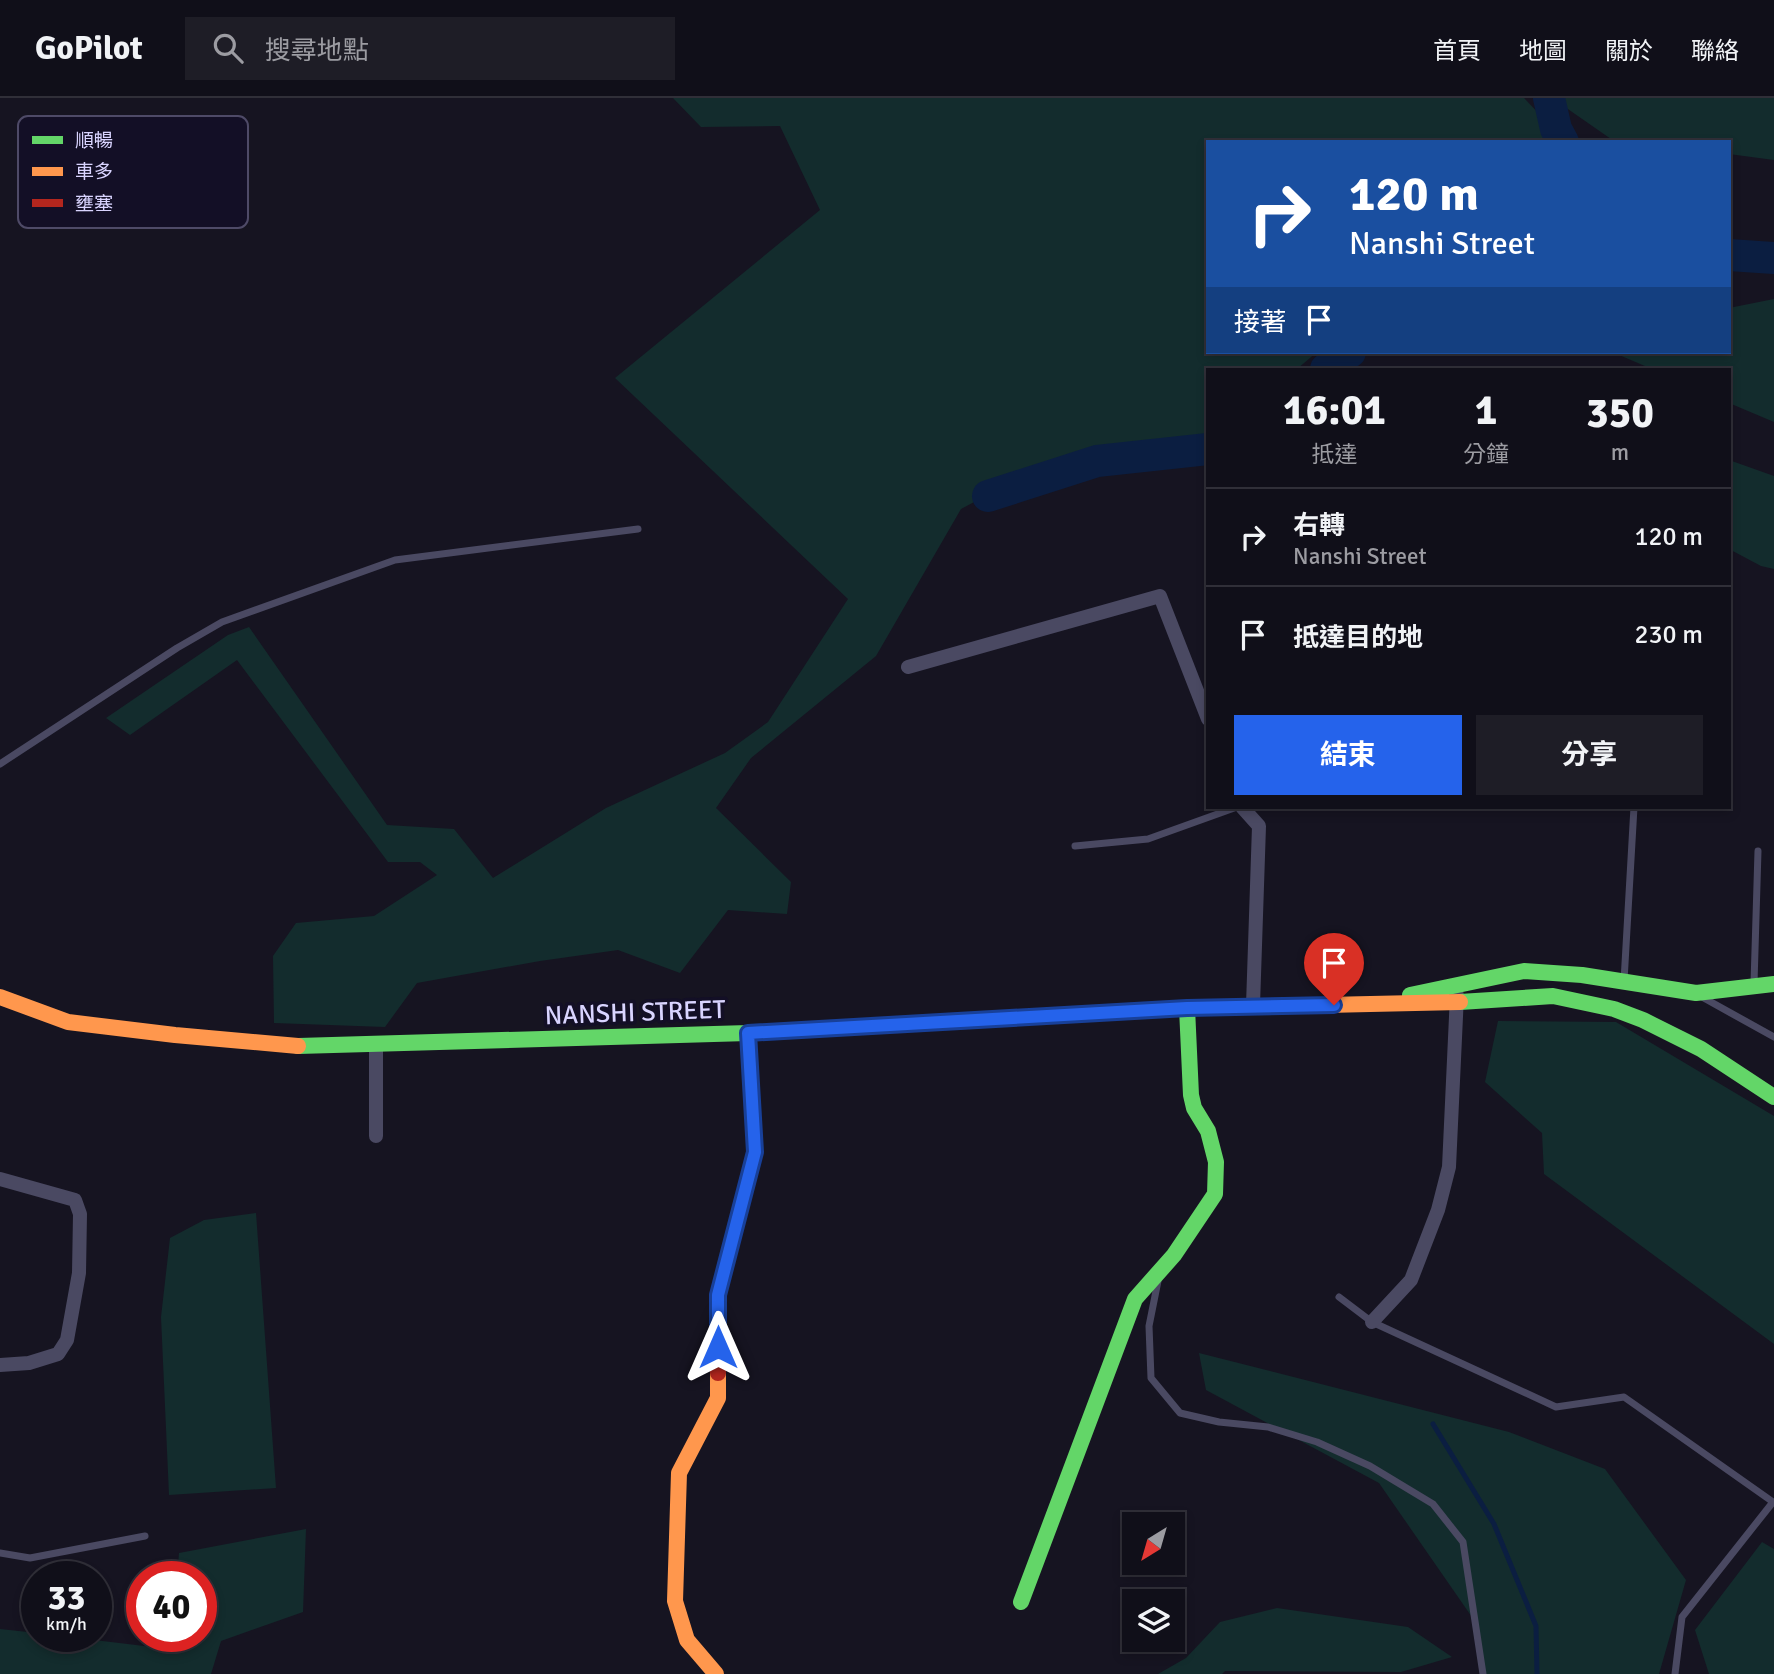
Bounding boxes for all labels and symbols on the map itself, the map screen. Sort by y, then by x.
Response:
legend [18,116,248,228]
text: 順暢 [75,129,113,153]
text: 車多 [75,160,113,184]
text: 壅塞 [75,192,113,216]
pin [1304,933,1364,1005]
street label: NANSHI STREET [544,994,726,1032]
position arrow [681,1310,755,1384]
north arrow [1122,1512,1185,1575]
speed limit sign: 40 [126,1561,217,1652]

